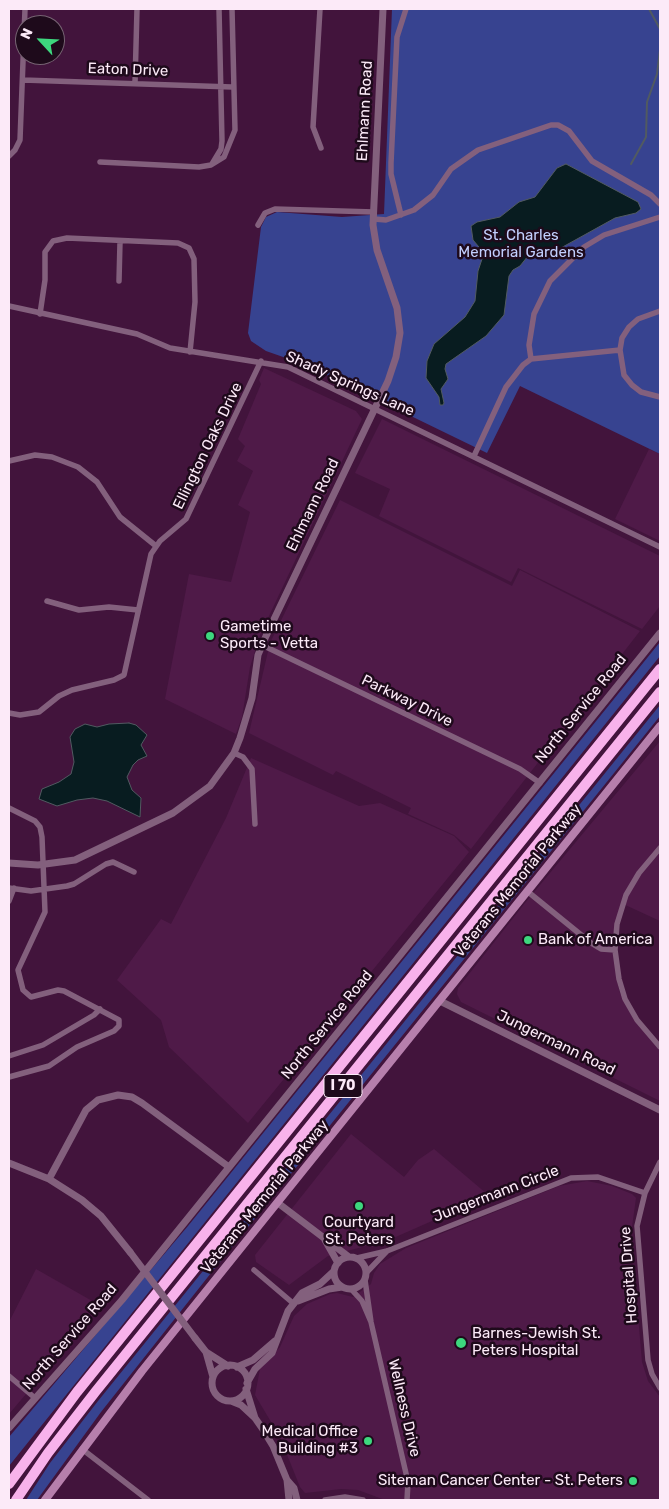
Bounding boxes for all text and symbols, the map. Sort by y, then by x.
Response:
north arrow [15,15,65,65]
text: N [17,26,37,42]
street label: Eaton Drive [87,60,169,80]
street label: Ehlmann Road [353,60,377,162]
park label: St. Charles Memorial Gardens [458,227,584,262]
street label: Shady Springs Lane [283,348,417,420]
street label: Ellington Oaks Drive [169,380,247,512]
street label: Ehlmann Road [283,456,343,554]
place label: Gametime Sports - Vetta [220,618,318,653]
marker: Gametime Sports - Vetta [204,630,216,642]
street label: North Service Road [532,651,630,767]
street label: Parkway Drive [358,671,456,731]
street label: Veterans Memorial Parkway [450,801,586,961]
place label: Bank of America [538,931,652,949]
marker: Bank of America [522,934,534,946]
street label: North Service Road [278,967,376,1083]
street label: Jungermann Road [494,1006,618,1080]
road number: I 70 [324,1074,362,1098]
street label: Veterans Memorial Parkway [197,1117,333,1277]
street label: Jungermann Circle [430,1162,562,1226]
marker: Courtyard St. Peters [353,1200,365,1212]
place label: Courtyard St. Peters [324,1214,394,1249]
street label: Hospital Drive [617,1226,641,1324]
street label: North Service Road [19,1280,121,1394]
place label: Barnes-Jewish St. Peters Hospital [472,1325,601,1360]
marker: Barnes-Jewish St. Peters Hospital [454,1336,468,1350]
street label: Wellness Drive [384,1357,424,1459]
place label: Medical Office Building #3 [262,1423,358,1458]
marker: Medical Office Building #3 [362,1435,374,1447]
place label: Siteman Cancer Center - St. Peters [378,1472,623,1490]
marker: Siteman Cancer Center - St. Peters [627,1475,639,1487]

